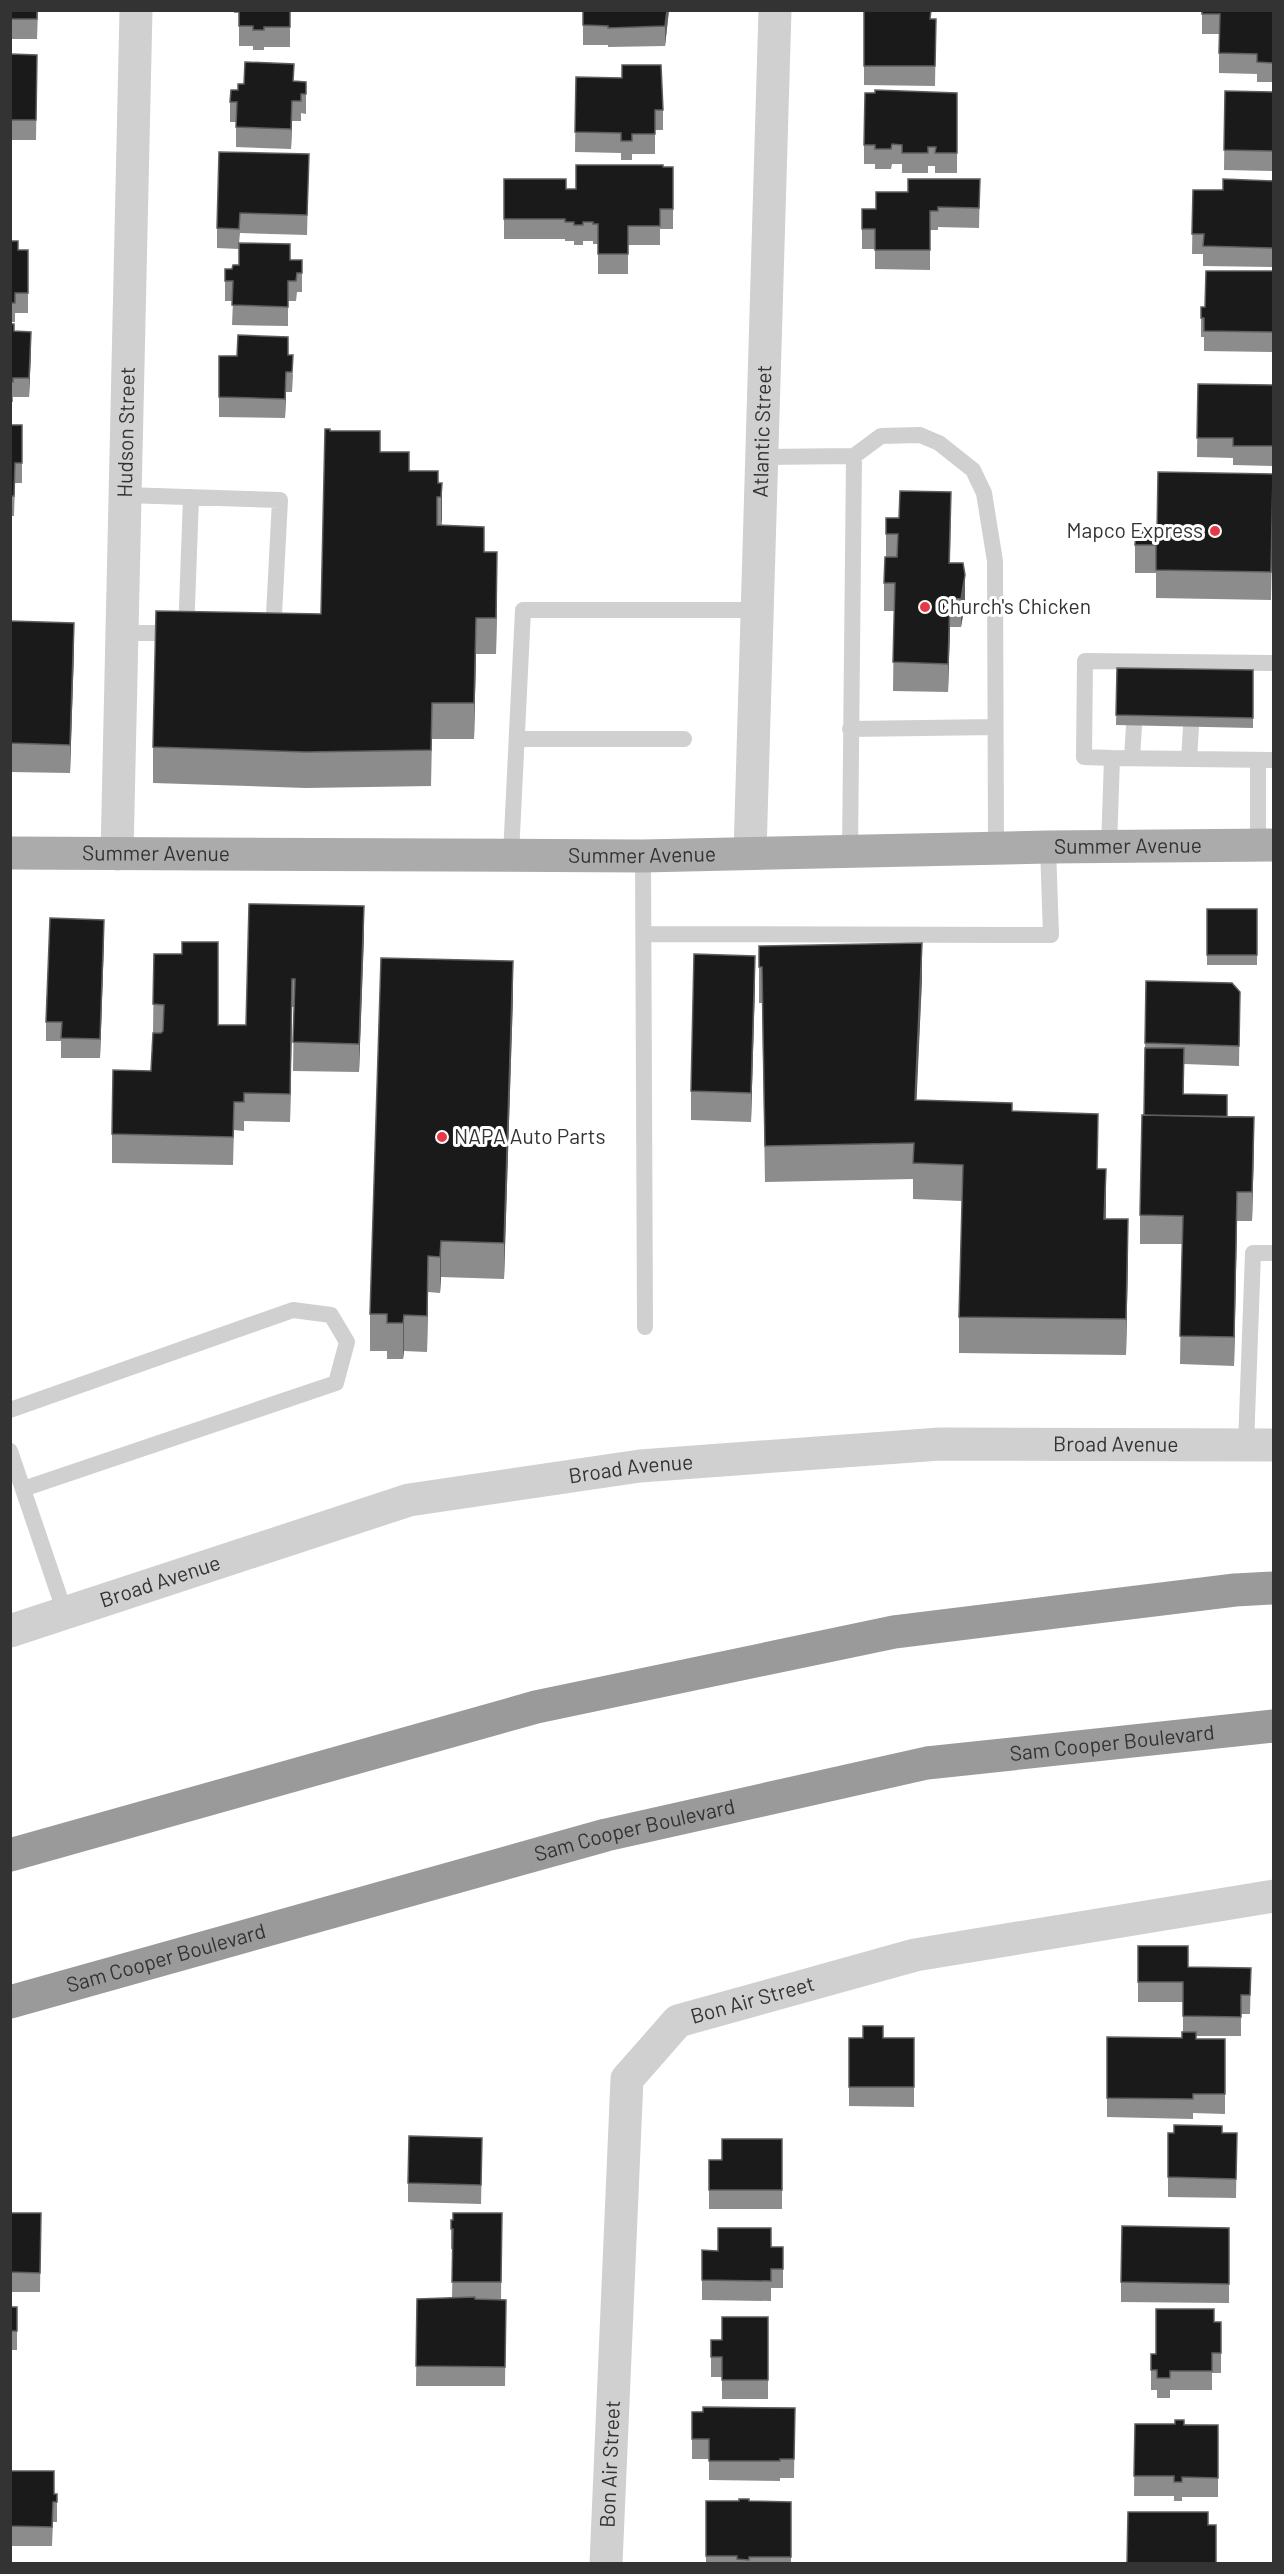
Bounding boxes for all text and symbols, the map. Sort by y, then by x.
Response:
street label: Atlantic Street [747,365,775,498]
street label: Hudson Street [111,366,139,498]
place label: Mapco Express [1067,517,1203,542]
marker: Mapco Express [1208,524,1222,538]
place label: Church's Chicken [937,593,1091,618]
marker: Church's Chicken [918,600,932,614]
street label: Summer Avenue [1054,832,1202,858]
street label: Summer Avenue [82,839,230,865]
street label: Summer Avenue [568,840,716,867]
place label: NAPA Auto Parts [454,1123,606,1148]
marker: NAPA Auto Parts [435,1130,449,1144]
street label: Broad Avenue [1053,1430,1178,1456]
street label: Broad Avenue [567,1448,694,1487]
street label: Broad Avenue [96,1549,223,1612]
street label: Sam Cooper Boulevard [1008,1718,1216,1765]
street label: Sam Cooper Boulevard [531,1792,737,1866]
street label: Sam Cooper Boulevard [63,1917,268,1997]
street label: Bon Air Street [687,1970,817,2028]
street label: Bon Air Street [594,2400,624,2528]

